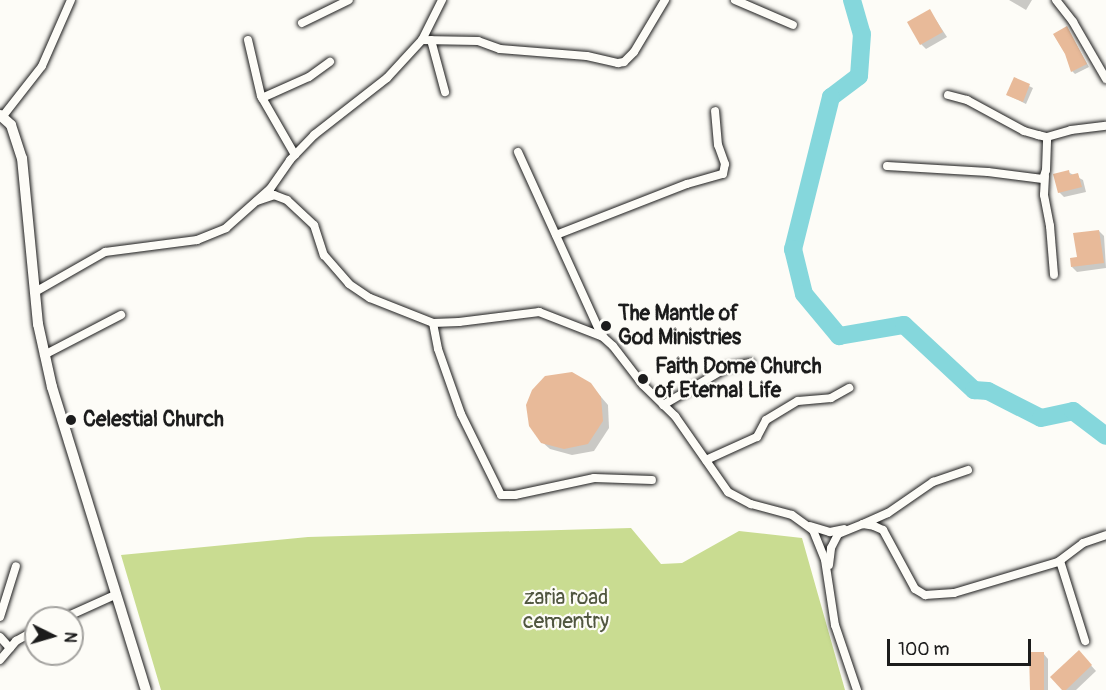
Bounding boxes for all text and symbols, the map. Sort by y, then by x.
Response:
place label: The Mantle of God Ministries [618,301,741,351]
marker: The Mantle of God Ministries [599,319,613,333]
place label: Faith Dome Church of Eternal Life [655,354,822,404]
marker: Faith Dome Church of Eternal Life [636,372,650,386]
place label: Celestial Church [83,407,224,433]
marker: Celestial Church [64,413,78,427]
park label: zaria road cementry [523,585,609,635]
north arrow [24,606,84,666]
scale bar [890,627,1034,665]
text: N [60,631,80,644]
text: 100 m [898,638,950,661]

